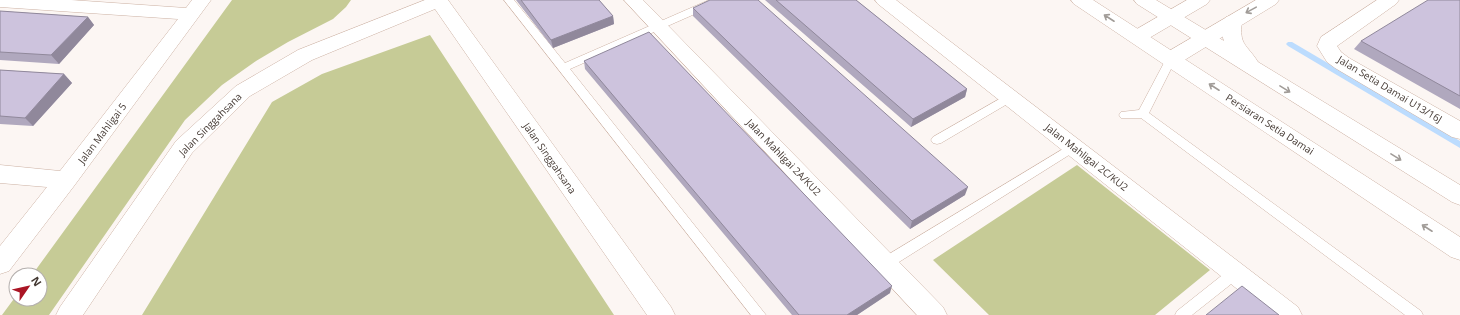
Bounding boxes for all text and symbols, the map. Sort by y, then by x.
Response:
one-way arrow [1246,7,1258,15]
one-way arrow [1103,14,1115,22]
street label: Jalan Setia Damai U13/16J [1334,52,1445,126]
one-way arrow [1209,83,1220,91]
one-way arrow [1279,85,1291,93]
street label: Jalan Singgahsana [175,89,245,159]
street label: Persiaran Setia Damai [1223,90,1317,158]
street label: Jalan Mahligai 5 [74,100,130,167]
street label: Jalan Mahligai 2A/KU2 [743,115,825,199]
street label: Jalan Singgahsana [520,119,580,196]
street label: Jalan Mahligai 2C/KU2 [1042,120,1132,194]
one-way arrow [1390,153,1402,161]
one-way arrow [1422,224,1433,232]
north arrow [8,267,48,307]
text: N [28,273,45,289]

